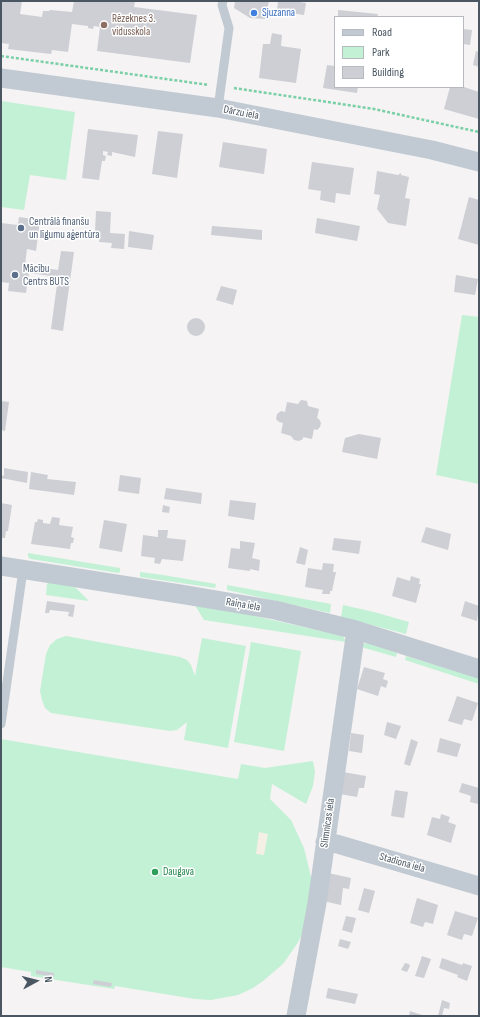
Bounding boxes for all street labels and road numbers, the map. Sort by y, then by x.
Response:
street label: Dārzu iela [222,103,260,123]
street label: Raiņa iela [225,595,261,615]
street label: Slimnīcas iela [318,797,338,849]
street label: Stadiona iela [378,850,426,876]

